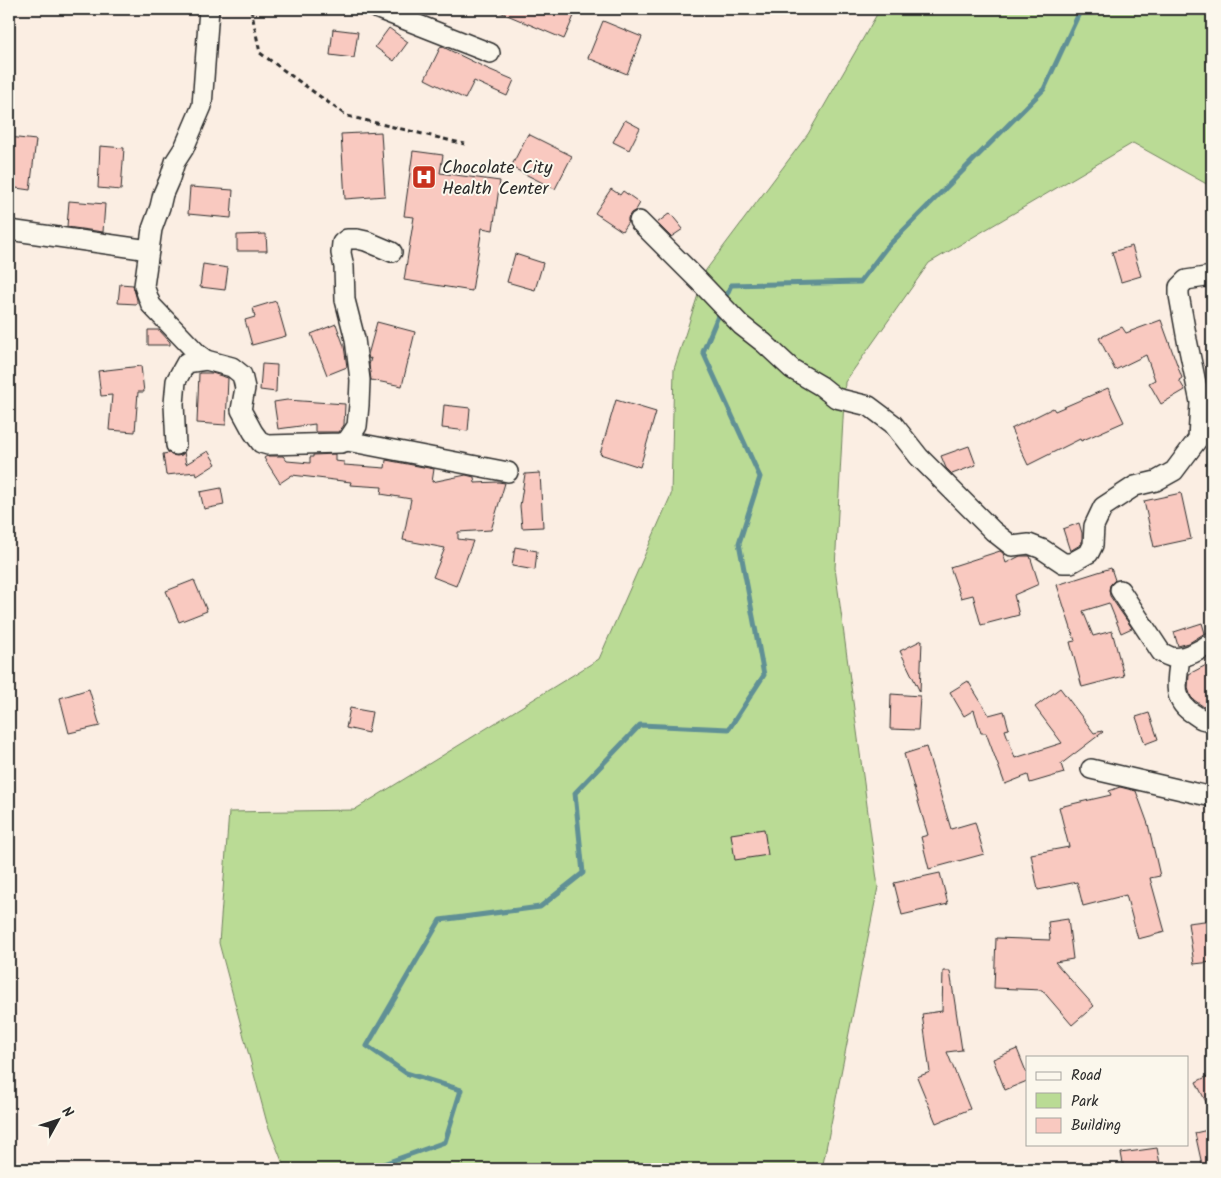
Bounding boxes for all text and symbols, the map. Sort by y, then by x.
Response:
place label: Chocolate City Health Center [442,154,553,204]
hospital icon: Chocolate City Health Center [411,164,437,190]
legend [1026,1056,1188,1146]
text: Road [1071,1064,1102,1088]
text: Park [1071,1090,1099,1114]
north arrow [32,1096,82,1146]
text: N [56,1102,79,1123]
text: Building [1071,1114,1121,1138]

